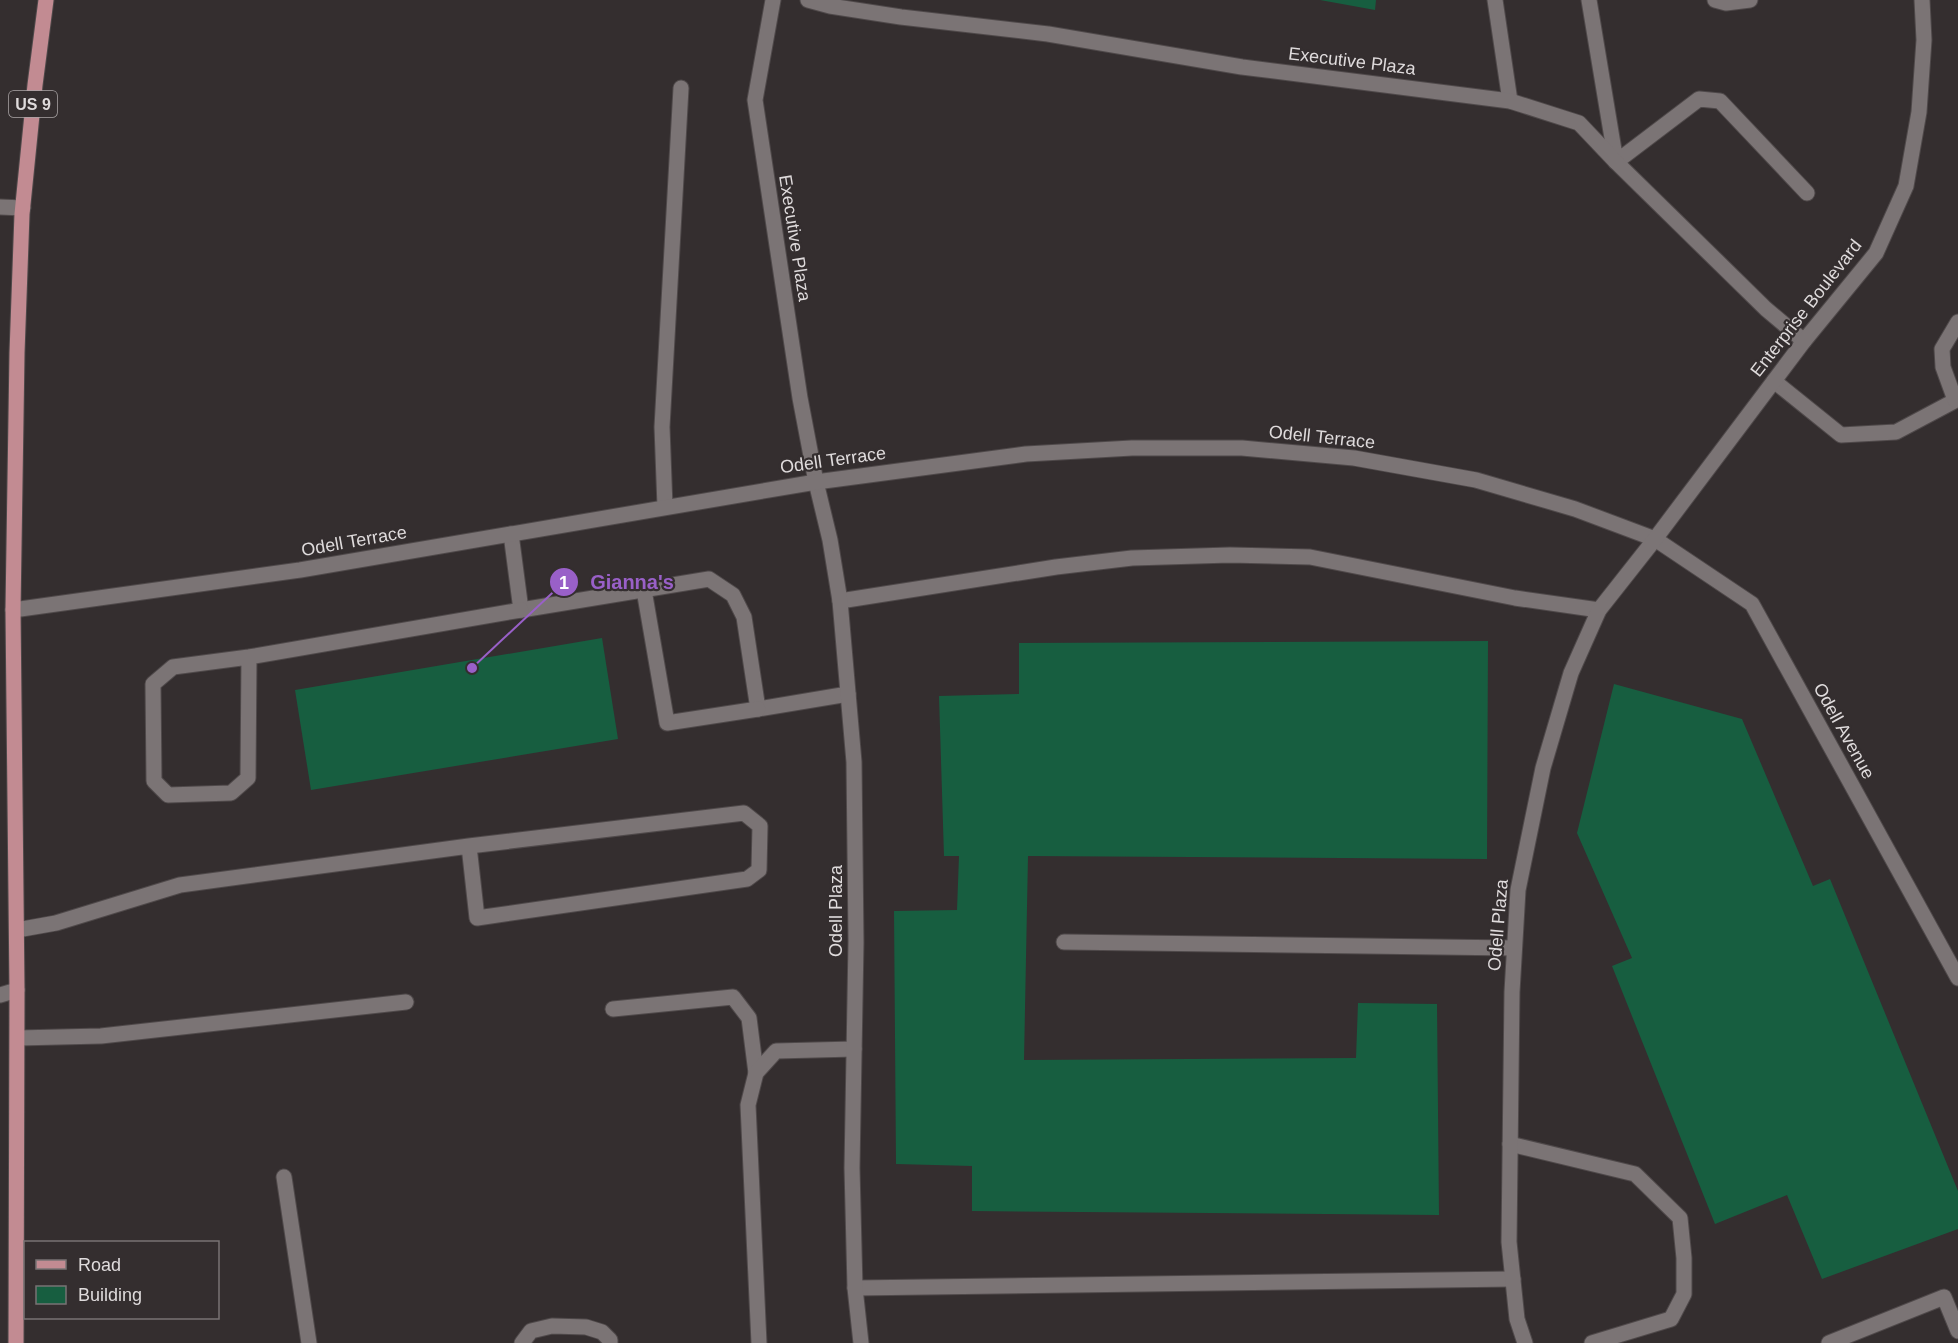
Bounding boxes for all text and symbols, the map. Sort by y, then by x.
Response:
street label: Executive Plaza [1287,43,1418,79]
road number: US 9 [9,91,57,117]
street label: Executive Plaza [775,173,815,304]
street label: Enterprise Boulevard [1746,236,1866,380]
street label: Odell Terrace [1268,421,1376,453]
street label: Odell Terrace [779,443,887,477]
street label: Odell Terrace [300,522,408,560]
callout: Gianna's [549,563,686,601]
text: Gianna's [590,571,674,593]
text: 1 [559,573,569,593]
street label: Odell Avenue [1809,679,1879,783]
street label: Odell Plaza [826,864,846,957]
street label: Odell Plaza [1484,877,1512,972]
legend [24,1241,219,1319]
text: Road [78,1255,121,1275]
text: Building [78,1285,142,1305]

